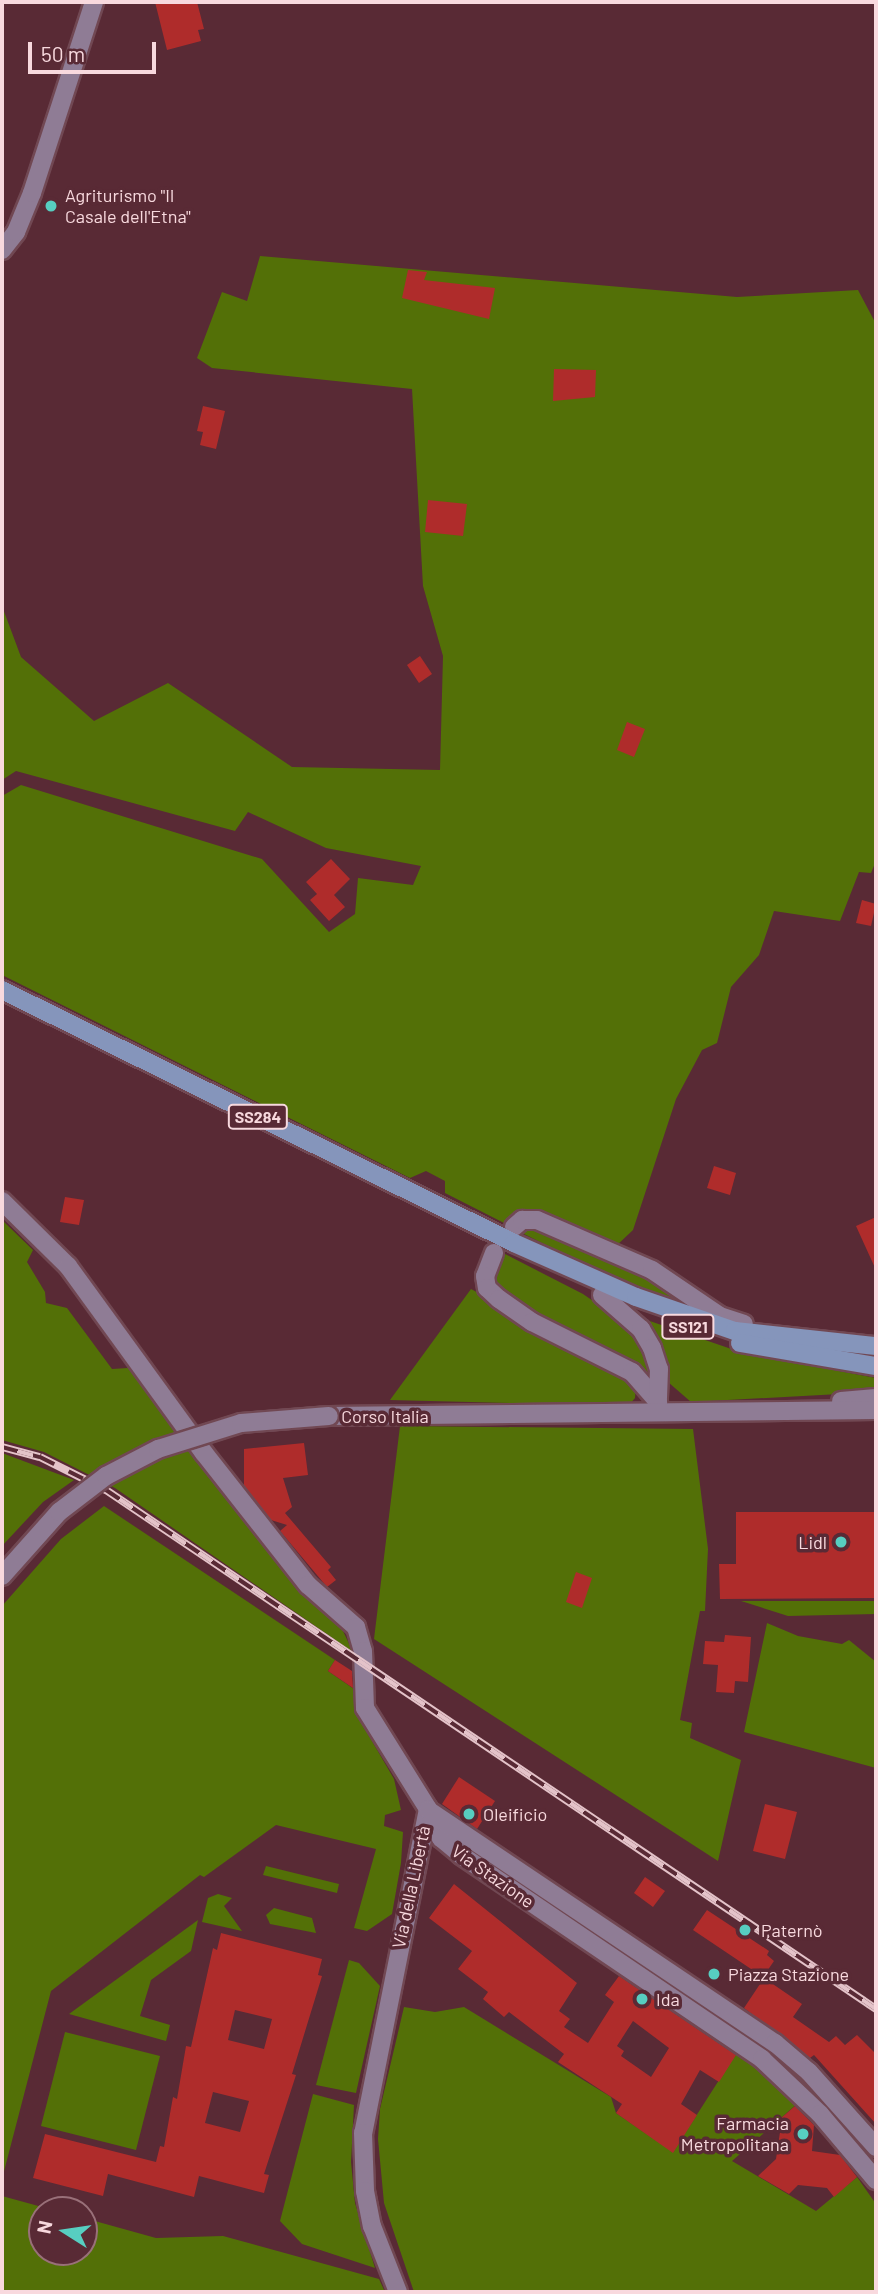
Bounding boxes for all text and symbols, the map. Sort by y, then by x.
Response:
scale bar [32,28,159,72]
text: 50 m [41,41,85,66]
place label: Agriturismo "Il Casale dell'Etna" [65,185,191,228]
marker: Agriturismo "Il Casale dell'Etna" [43,198,59,214]
road number: SS284 [226,1105,290,1130]
road number: SS121 [660,1315,716,1340]
street label: Corso Italia [341,1405,429,1427]
place label: Lidl [798,1531,827,1553]
marker: Lidl [833,1534,849,1550]
place label: Oleificio [483,1803,547,1825]
marker: Oleificio [461,1806,477,1822]
street label: Via della Libertà [387,1824,435,1950]
street label: Via Stazione [448,1840,538,1912]
place label: Paternò [761,1919,822,1941]
marker: Paternò [735,1920,755,1940]
place label: Piazza Stazione [728,1963,849,1985]
marker: Piazza Stazione [706,1966,722,1982]
place label: Ida [656,1988,680,2010]
marker: Ida [634,1991,650,2007]
place label: Farmacia Metropolitana [681,2113,789,2156]
marker: Farmacia Metropolitana [795,2126,811,2142]
north arrow [28,2196,98,2266]
text: N [31,2218,56,2236]

